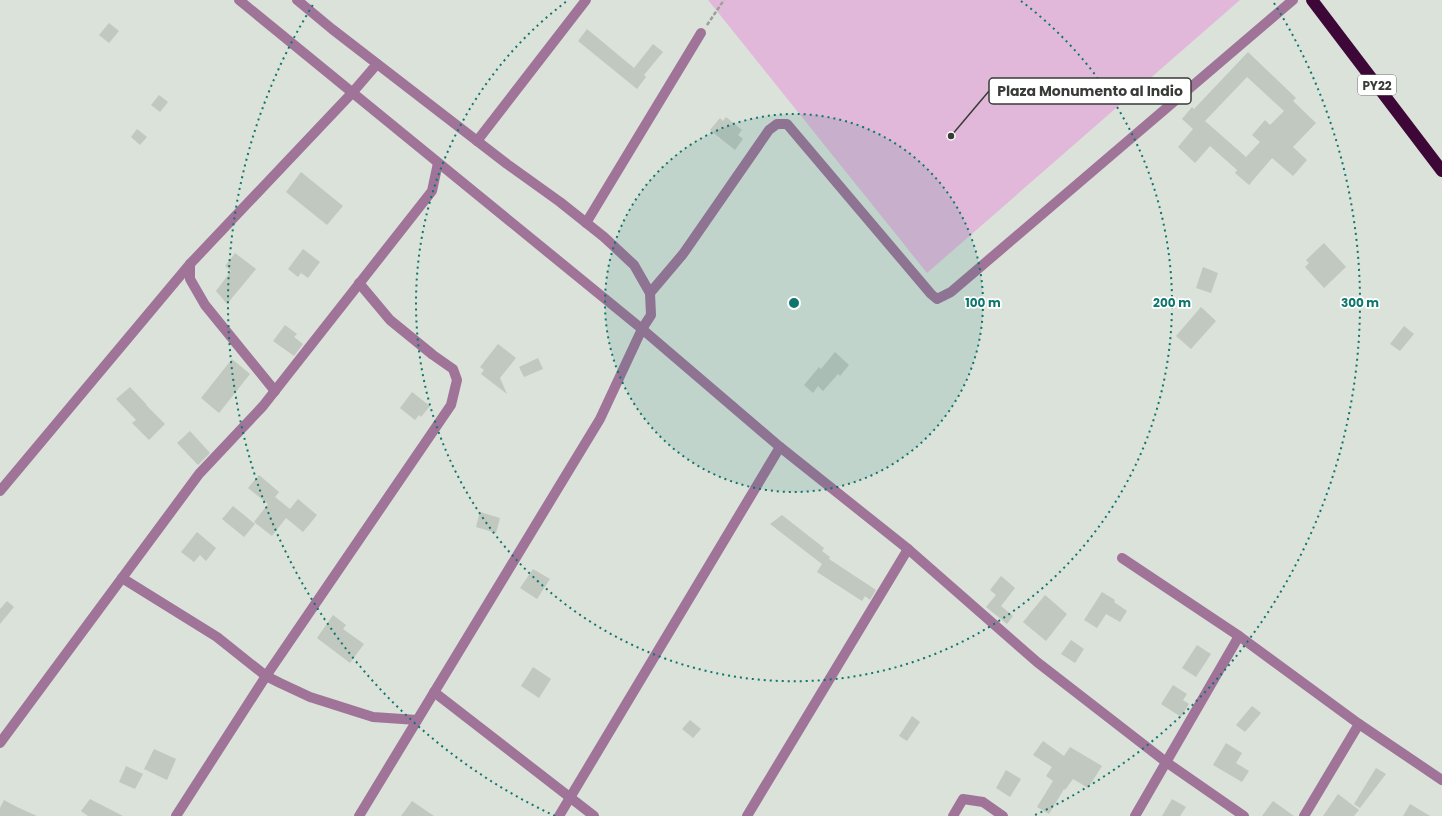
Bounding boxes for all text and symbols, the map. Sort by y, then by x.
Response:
road number: PY22 [1358,75,1396,95]
callout: Plaza Monumento al Indio [989,78,1191,104]
text: Plaza Monumento al Indio [997,81,1183,101]
text: 100 m [965,294,1001,311]
text: 200 m [1153,294,1191,311]
text: 300 m [1341,294,1379,311]
centre of rings [787,296,801,310]

